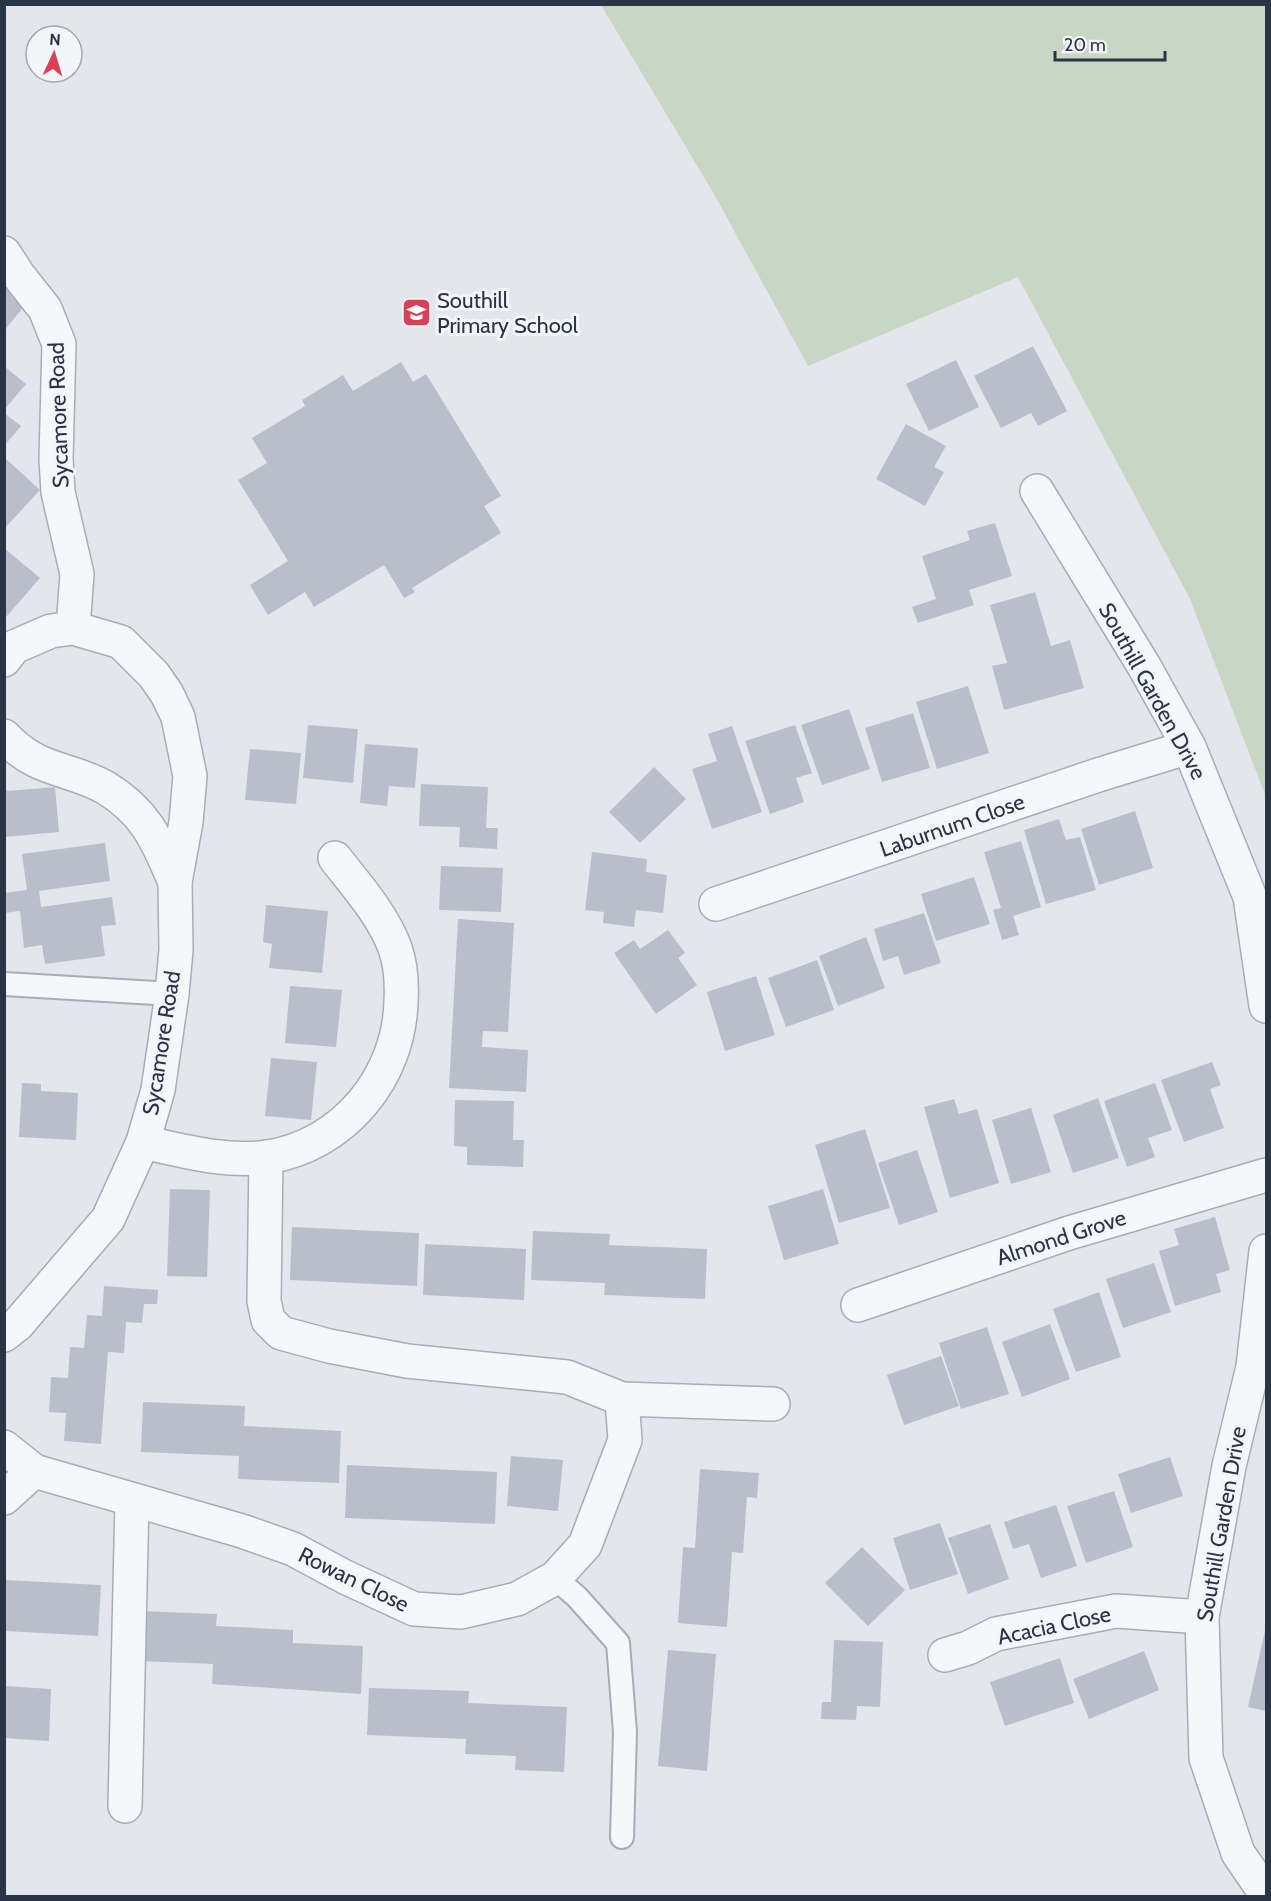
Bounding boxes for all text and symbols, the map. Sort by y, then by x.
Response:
north arrow [24,24,84,84]
scale bar [1055,24,1164,62]
text: N [49,30,61,49]
text: 20 m [1064,34,1106,56]
place label: Southill Primary School [437,287,579,339]
school or university icon: Southill Primary School [400,297,432,329]
street label: Sycamore Road [42,342,75,488]
street label: Southill Garden Drive [1093,598,1212,784]
street label: Laburnum Close [876,788,1028,863]
street label: Sycamore Road [137,969,186,1117]
street label: Almond Grove [993,1204,1129,1271]
street label: Southill Garden Drive [1191,1424,1252,1624]
street label: Rowan Close [294,1541,413,1618]
street label: Acacia Close [995,1600,1113,1651]

